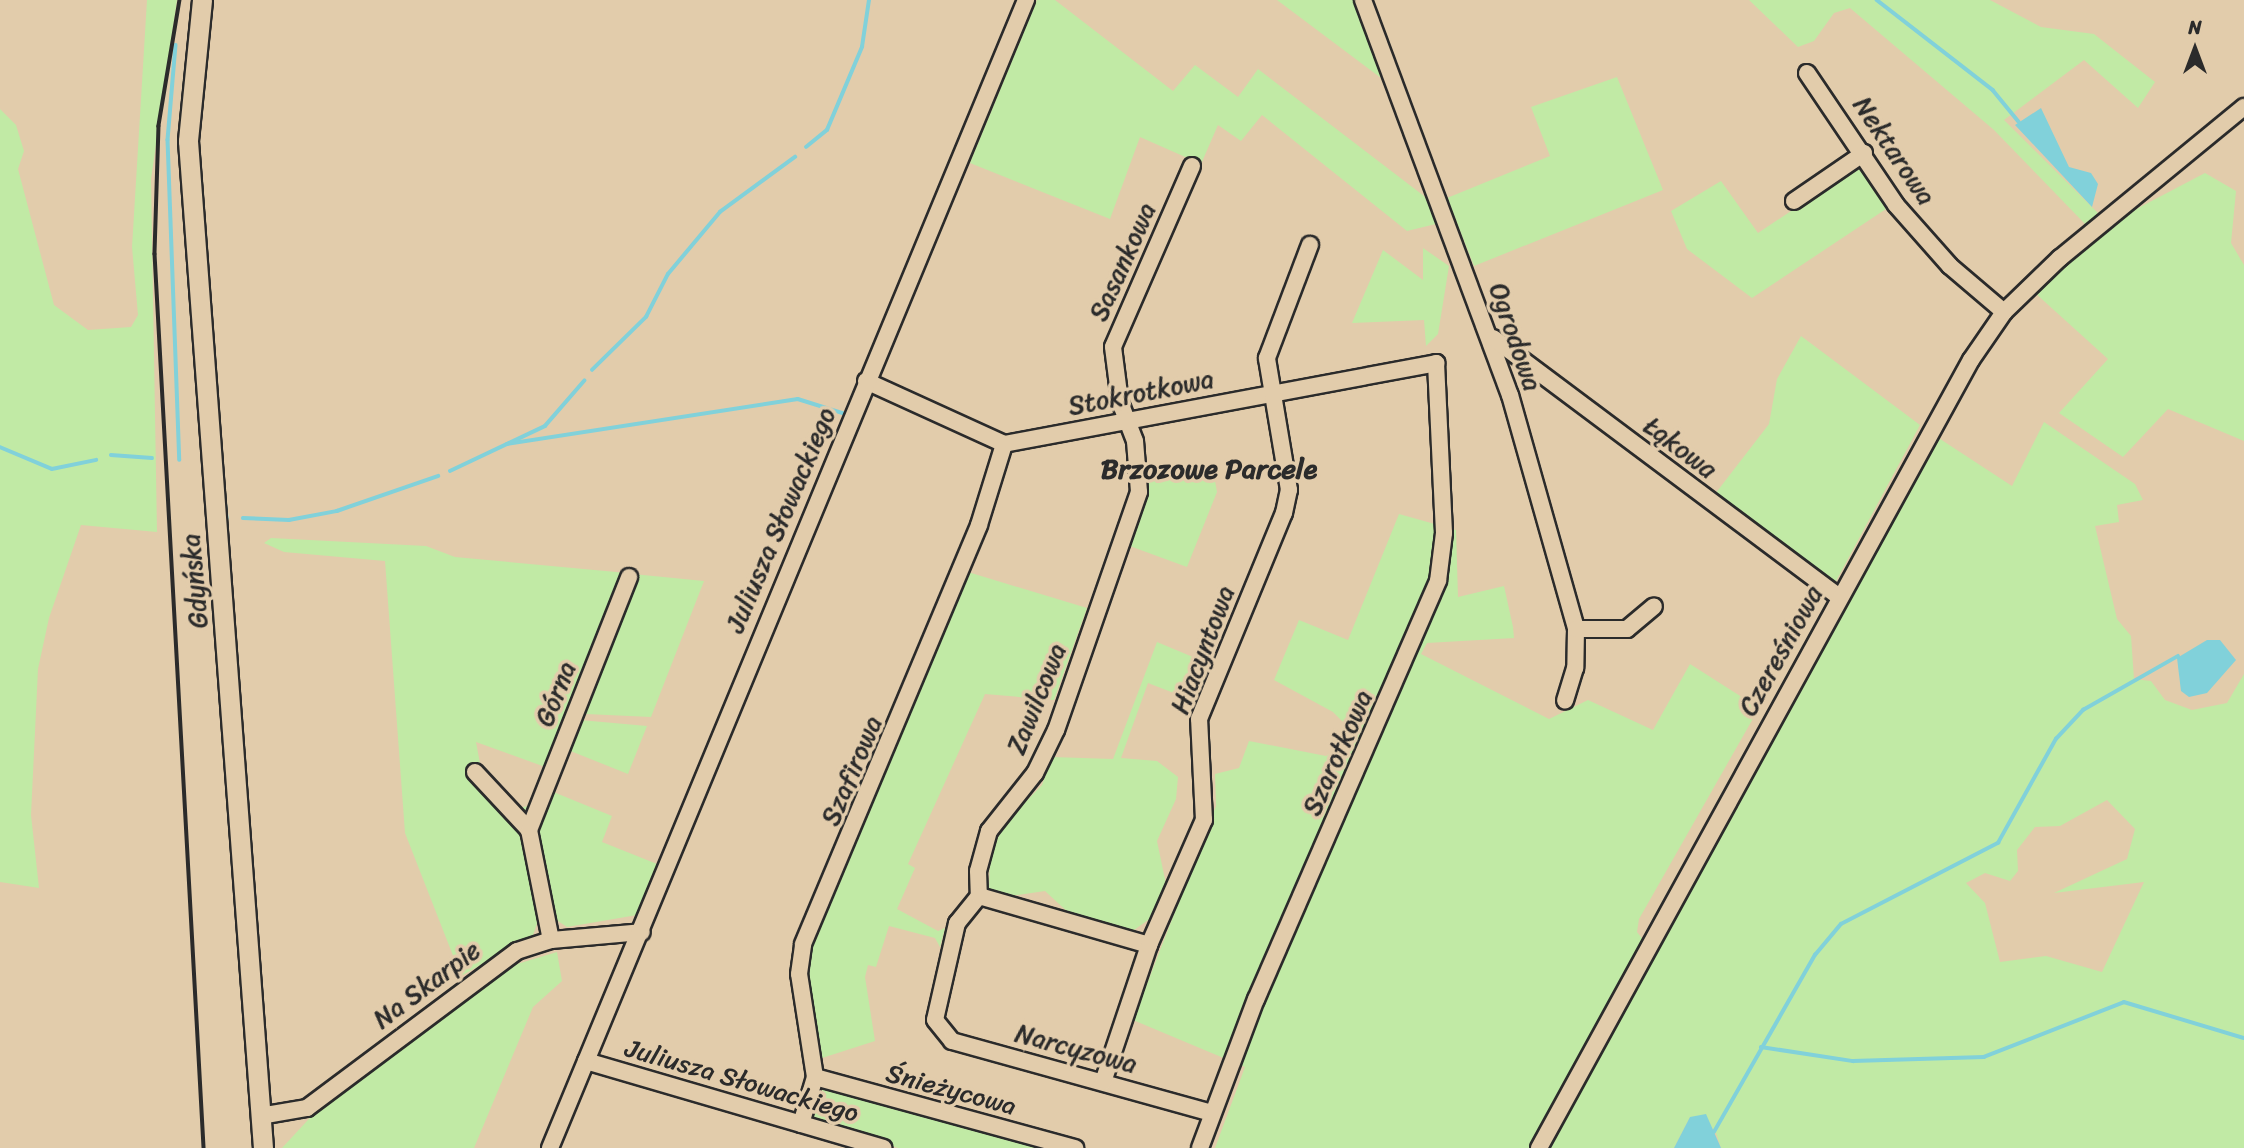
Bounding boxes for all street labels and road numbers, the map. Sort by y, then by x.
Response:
street label: Nektarowa [1846,91,1942,211]
street label: Sasankowa [1083,198,1163,326]
street label: Ogrodowa [1482,279,1548,395]
street label: Stokrotkowa [1066,364,1216,422]
street label: Juliusza Słowackiego [719,403,843,637]
street label: Łąkowa [1637,411,1723,485]
street label: Gdyńska [175,532,215,630]
street label: Czereśniowa [1733,581,1829,721]
street label: Hiacyntowa [1164,582,1242,718]
street label: Zawilcowa [1001,639,1073,759]
street label: Górna [529,657,583,731]
street label: Szarotkowa [1297,686,1379,820]
street label: Szafirowa [815,712,889,830]
street label: Na Skarpie [368,935,486,1035]
street label: Narcyzowa [1012,1018,1140,1080]
street label: Juliusza Słowackiego [622,1033,862,1129]
street label: Śnieżycowa [882,1058,1020,1122]

